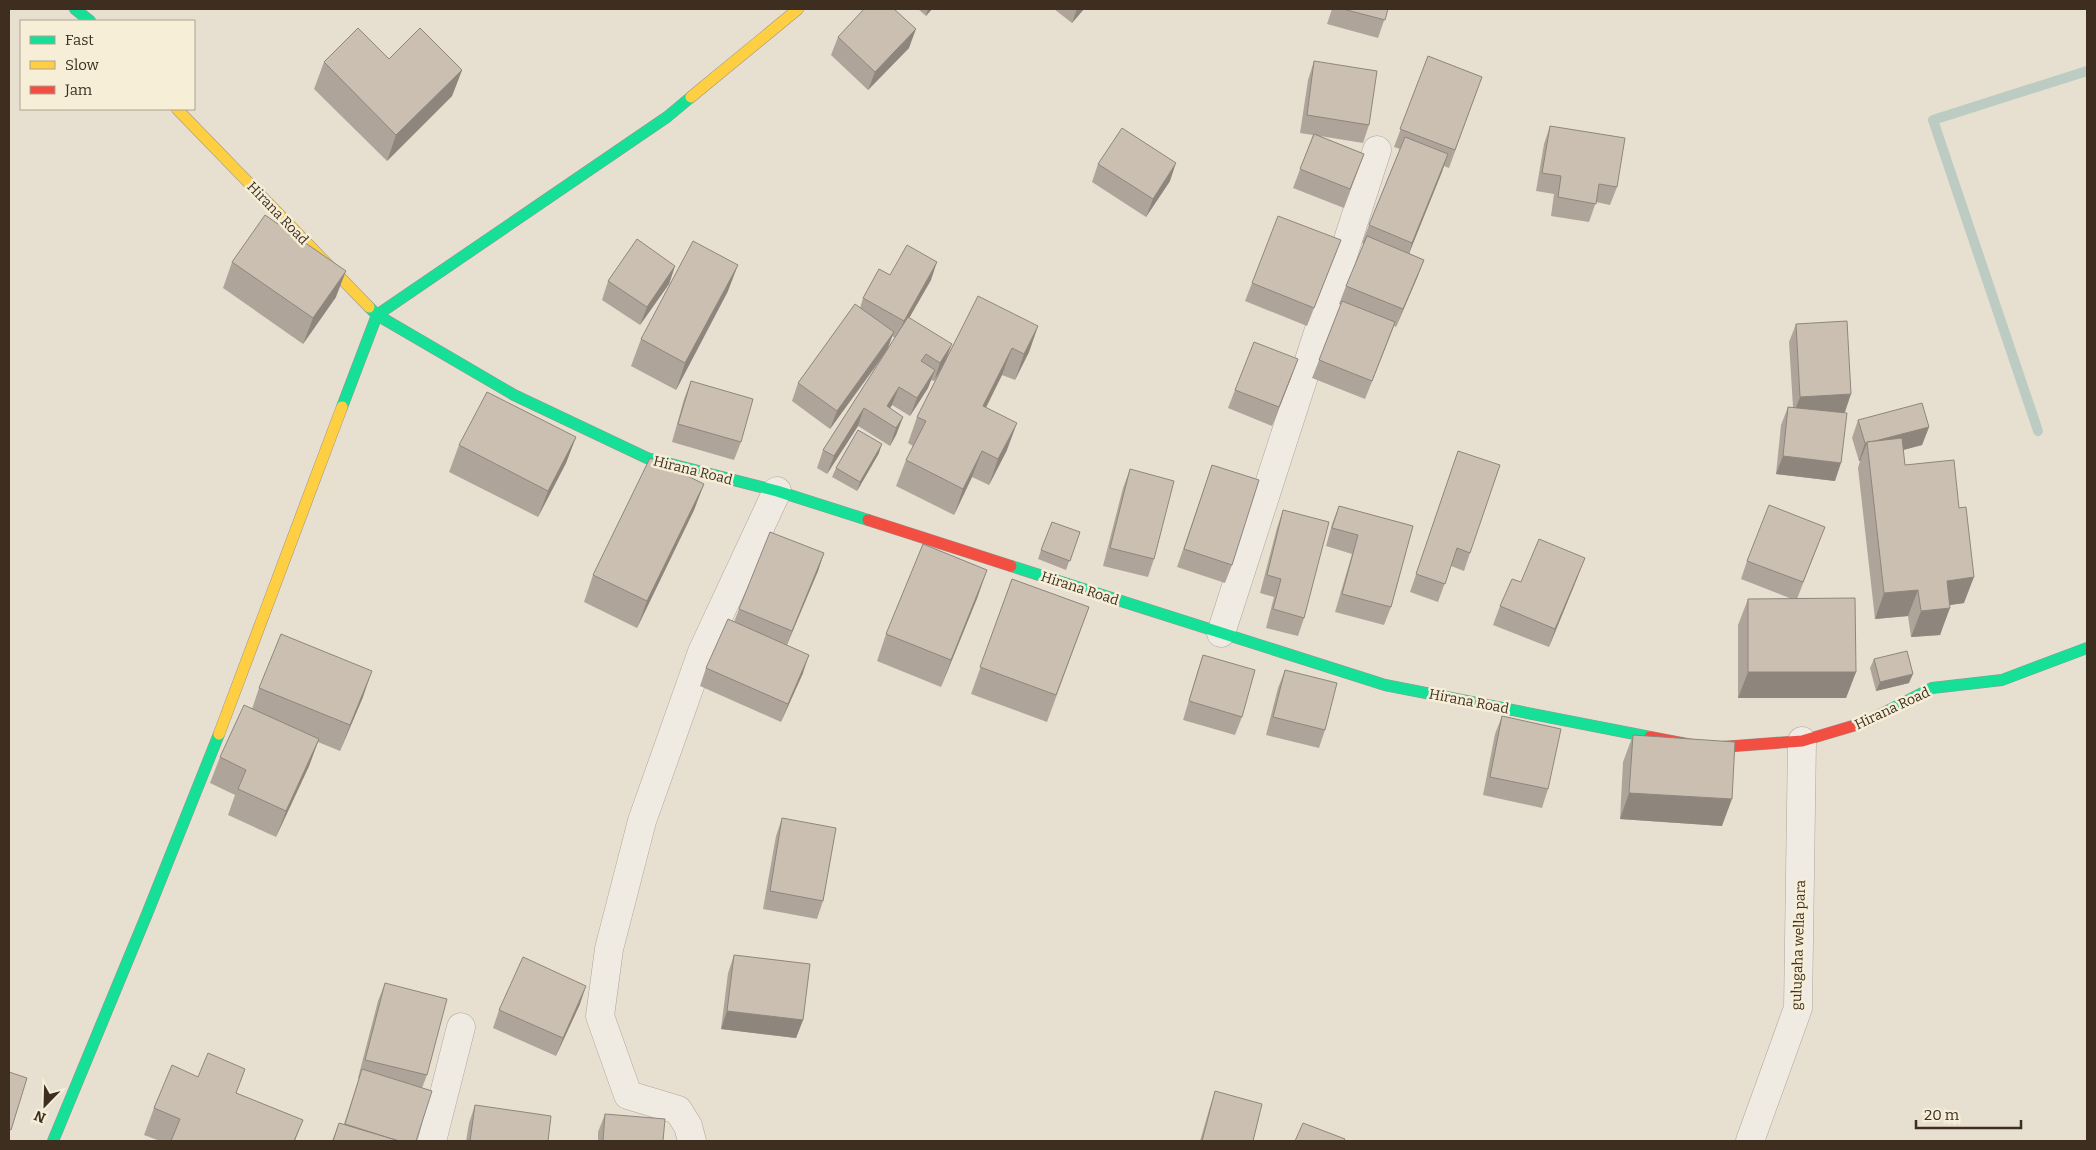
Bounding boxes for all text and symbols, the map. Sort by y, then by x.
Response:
legend [20,20,195,110]
text: Fast [65,31,94,49]
text: Slow [65,56,100,74]
text: Jam [64,81,93,99]
street label: Hirana Road [243,178,312,248]
street label: Hirana Road [652,452,734,489]
street label: Hirana Road [1039,568,1121,609]
street label: Hirana Road [1852,684,1932,733]
street label: Hirana Road [1428,685,1510,718]
street label: gulugaha wella para [1788,879,1809,1010]
north arrow [20,1080,70,1130]
scale bar [1916,1098,2021,1130]
text: N [32,1106,48,1126]
text: 20 m [1924,1106,1960,1124]

